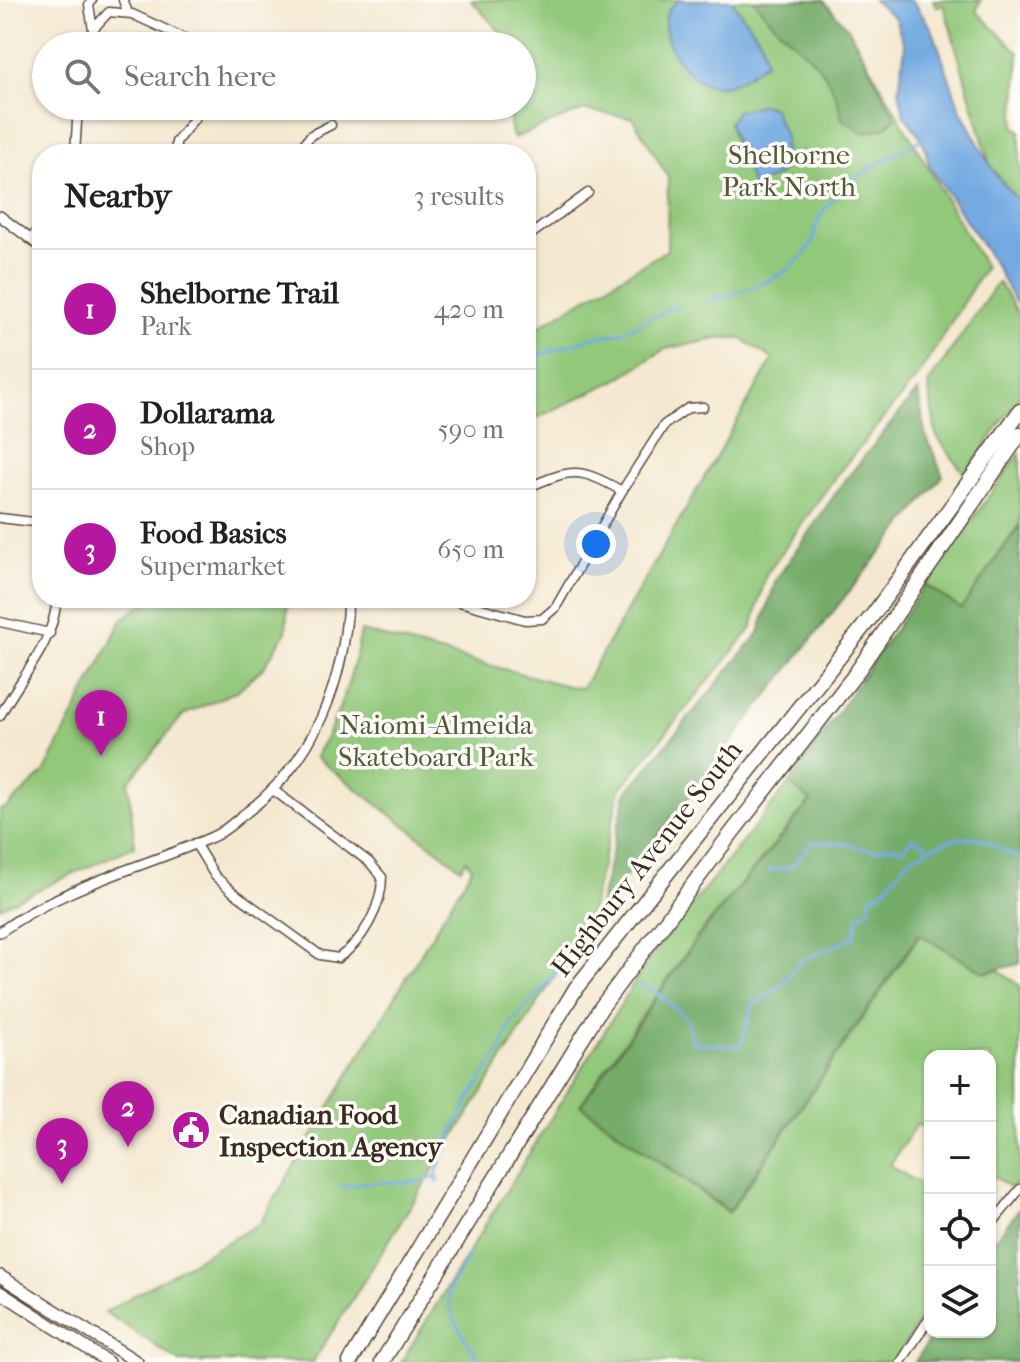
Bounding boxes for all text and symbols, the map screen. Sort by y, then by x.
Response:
search box [32,32,536,120]
icon: search [60,54,104,98]
text: Search here [124,59,276,94]
park label: Shelborne Park North [722,138,856,203]
text: Nearby [64,176,171,216]
text: 3 results [414,181,504,212]
text: Shelborne Trail [140,276,339,311]
text: 1 [85,294,95,325]
text: 420 m [434,294,504,325]
text: Park [140,311,192,342]
text: Dollarama [140,396,274,431]
text: 2 [83,414,97,445]
text: 590 m [438,414,504,445]
text: Shop [140,431,195,462]
text: Food Basics [140,516,287,551]
your location [576,524,616,564]
text: 3 [85,534,95,565]
text: 650 m [437,534,504,565]
text: Supermarket [140,551,286,582]
pin: 1 [75,690,127,756]
park label: Naiomi-Almeida Skateboard Park [338,708,535,773]
street label: Highbury Avenue South [544,734,749,983]
map controls [924,1050,996,1338]
button: + [924,1050,996,1122]
pin: 2 [102,1081,154,1147]
place label: Canadian Food Inspection Agency [219,1098,445,1163]
public building icon: Canadian Food Inspection Agency [170,1109,212,1151]
pin: 3 [36,1118,88,1184]
button: − [924,1122,996,1194]
button: locate [924,1194,996,1266]
button: layers [924,1266,996,1338]

